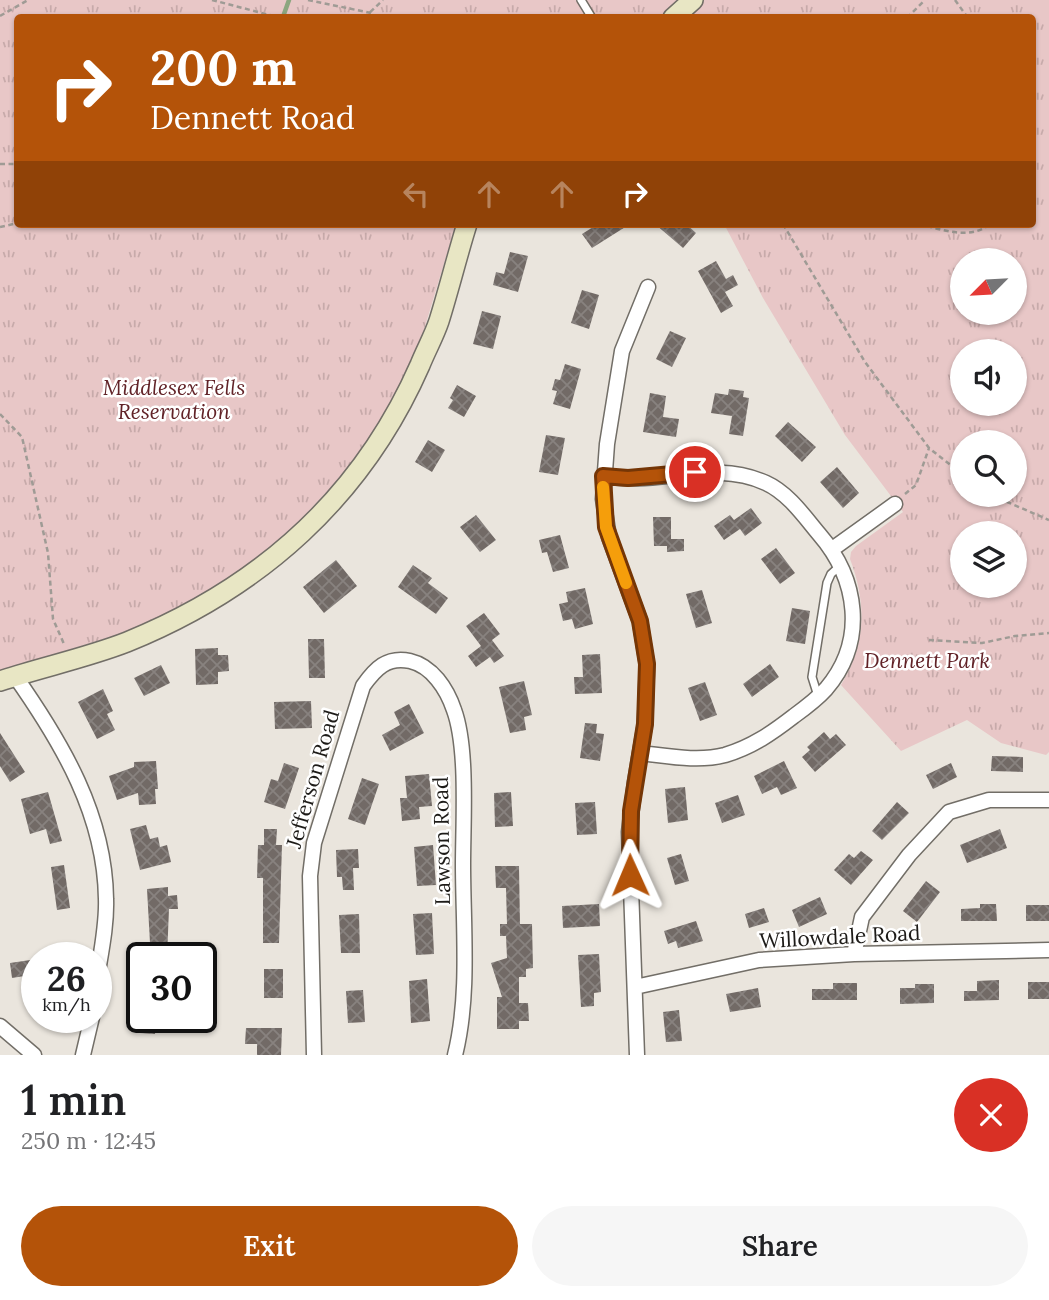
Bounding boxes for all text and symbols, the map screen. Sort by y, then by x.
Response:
text: 200 m [150,36,296,98]
icon: right [35,42,126,133]
text: Dennett Road [150,97,355,138]
icon: left [397,175,435,213]
icon: ahead [470,175,508,213]
icon: ahead [543,175,581,213]
icon: right [616,175,654,213]
north arrow [950,248,1027,326]
map controls [950,248,1027,598]
button: sound [950,339,1027,416]
park label: Middlesex Fells Reservation [103,374,245,425]
button: search [950,430,1027,507]
pin [665,442,725,502]
icon: arrive [676,453,714,491]
button: layers [950,521,1027,598]
park label: Dennett Park [864,647,990,674]
street label: Jefferson Road [280,707,345,852]
street label: Lawson Road [427,776,456,906]
position arrow [593,838,667,912]
street label: Willowdale Road [759,919,921,954]
speed limit sign: 30 [126,942,217,1033]
text: 26 [47,956,86,1001]
text: km/h [42,993,91,1016]
text: 1 min [21,1073,126,1127]
button: close [954,1078,1028,1152]
text: 250 m · 12:45 [21,1126,156,1155]
button: Exit [21,1206,518,1286]
button: Share [532,1206,1028,1286]

